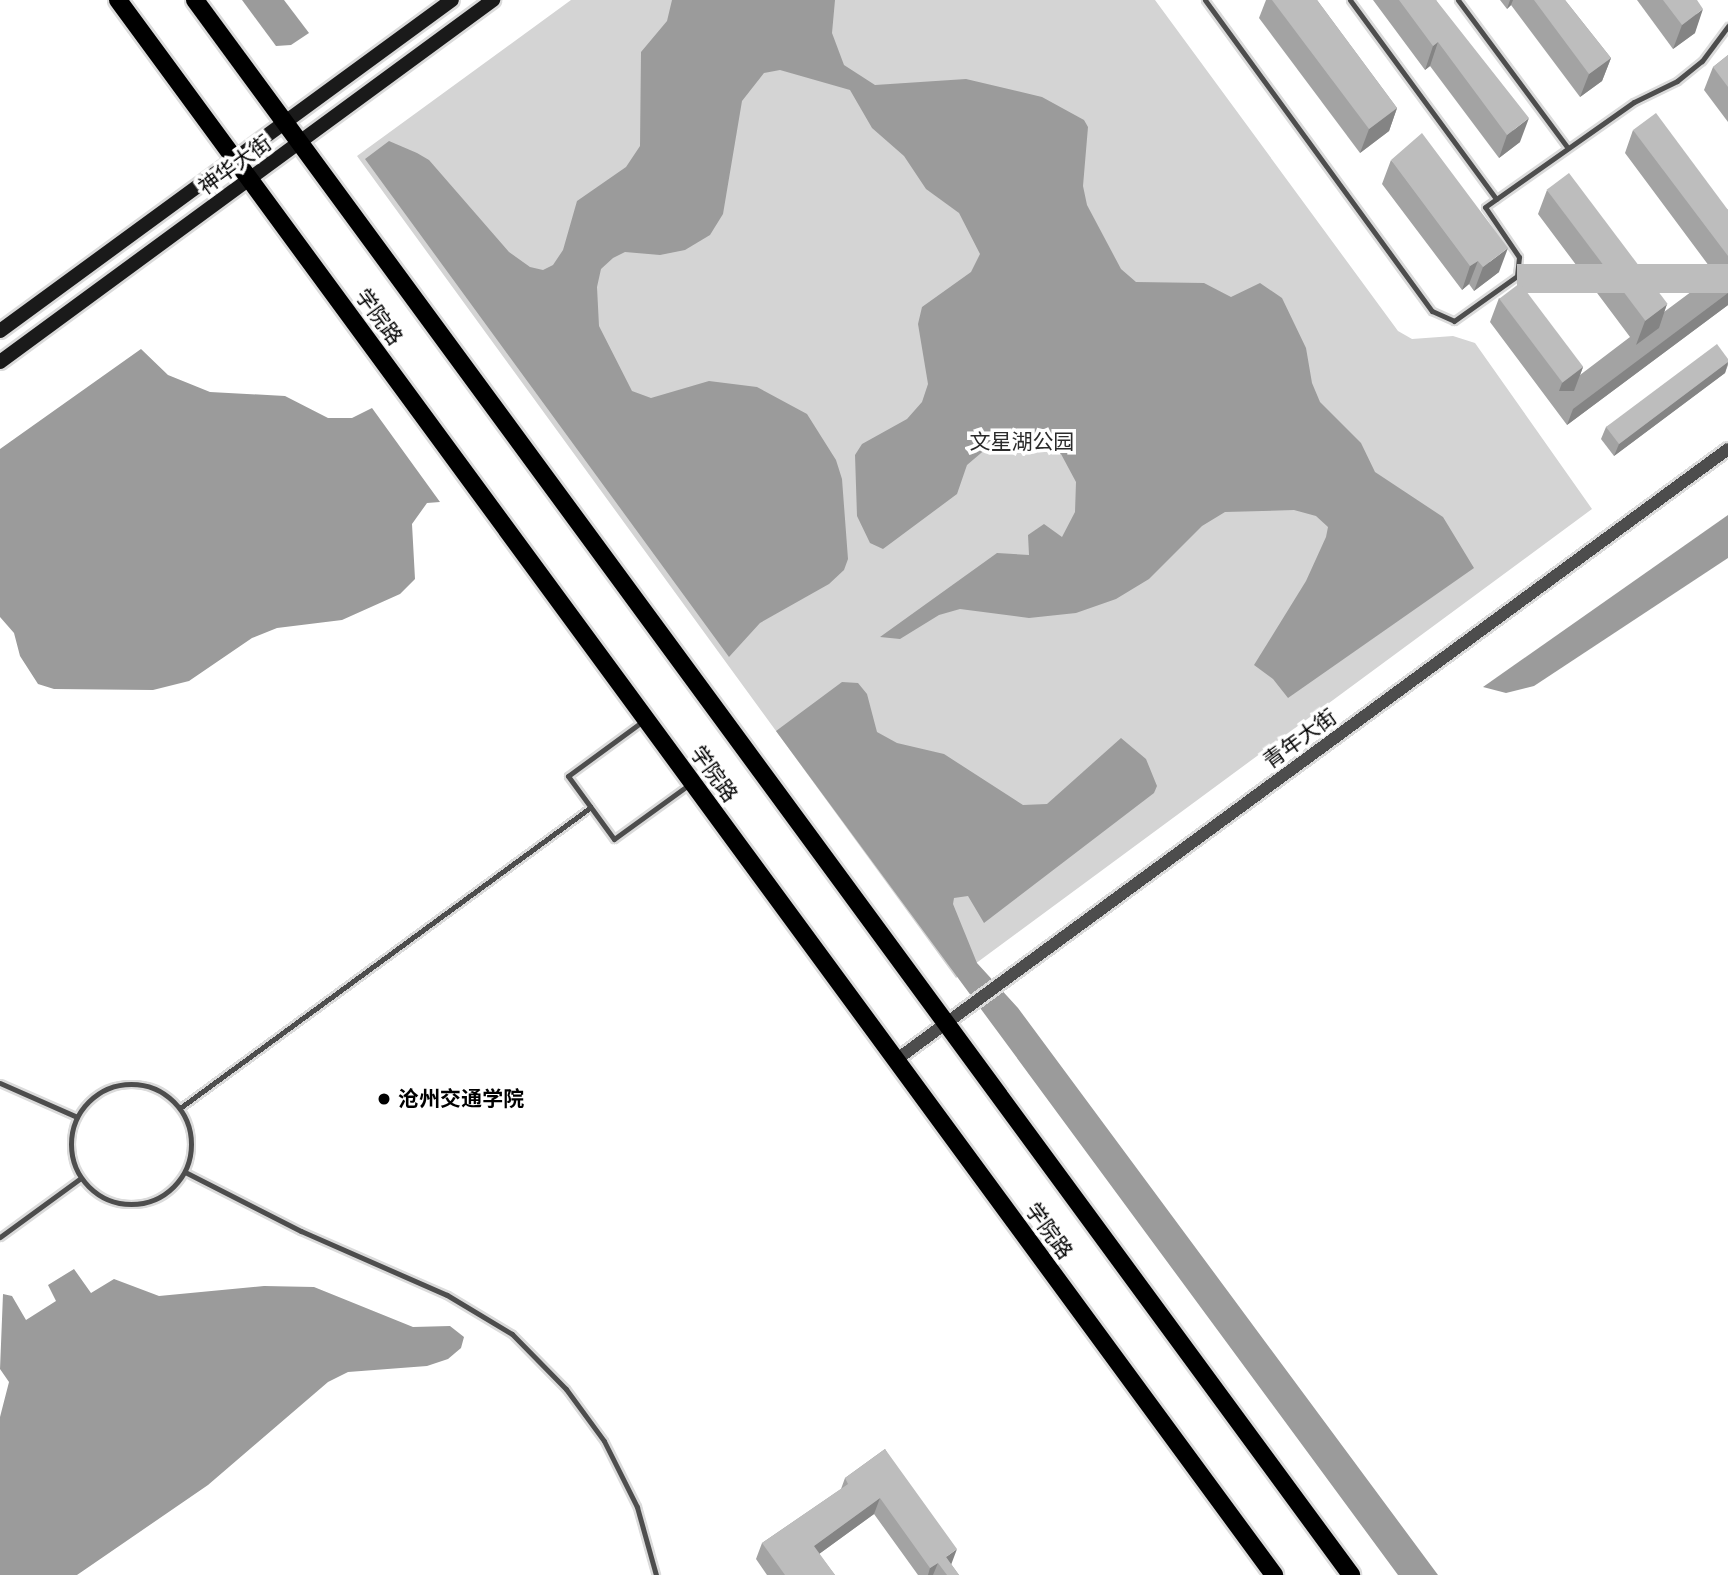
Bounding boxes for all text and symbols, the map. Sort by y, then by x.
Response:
street label: 神华大街 [194,130,276,200]
street label: 学院路 [350,284,408,350]
park label: 文星湖公园 [970,429,1074,455]
street label: 青年大街 [1259,704,1341,774]
street label: 学院路 [685,741,743,807]
place label: 沧州交通学院 [398,1086,524,1112]
marker: 沧州交通学院 [376,1091,392,1107]
street label: 学院路 [1020,1198,1078,1264]

